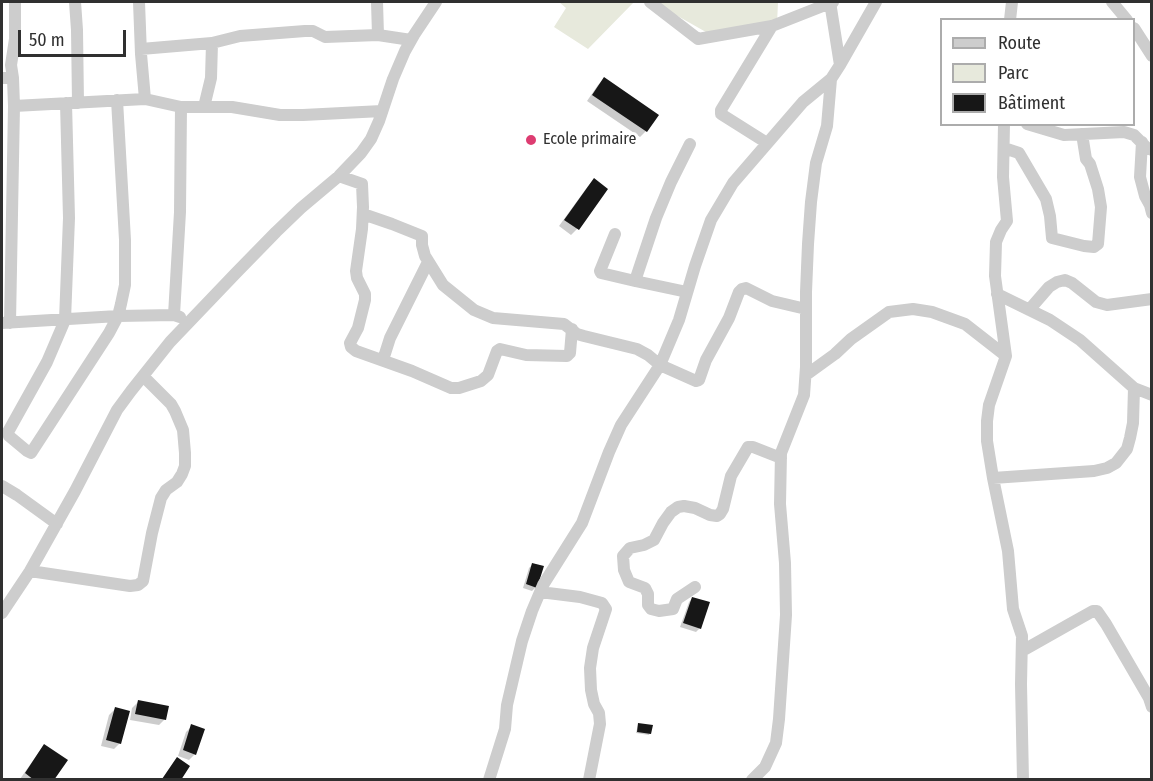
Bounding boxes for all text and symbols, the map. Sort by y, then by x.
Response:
scale bar [21,18,129,56]
legend [940,18,1135,126]
text: 50 m [29,29,65,51]
text: Route [998,32,1041,54]
text: Parc [998,62,1029,84]
text: Bâtiment [998,92,1065,114]
place label: Ecole primaire [543,130,636,150]
marker: Ecole primaire [524,133,538,147]

